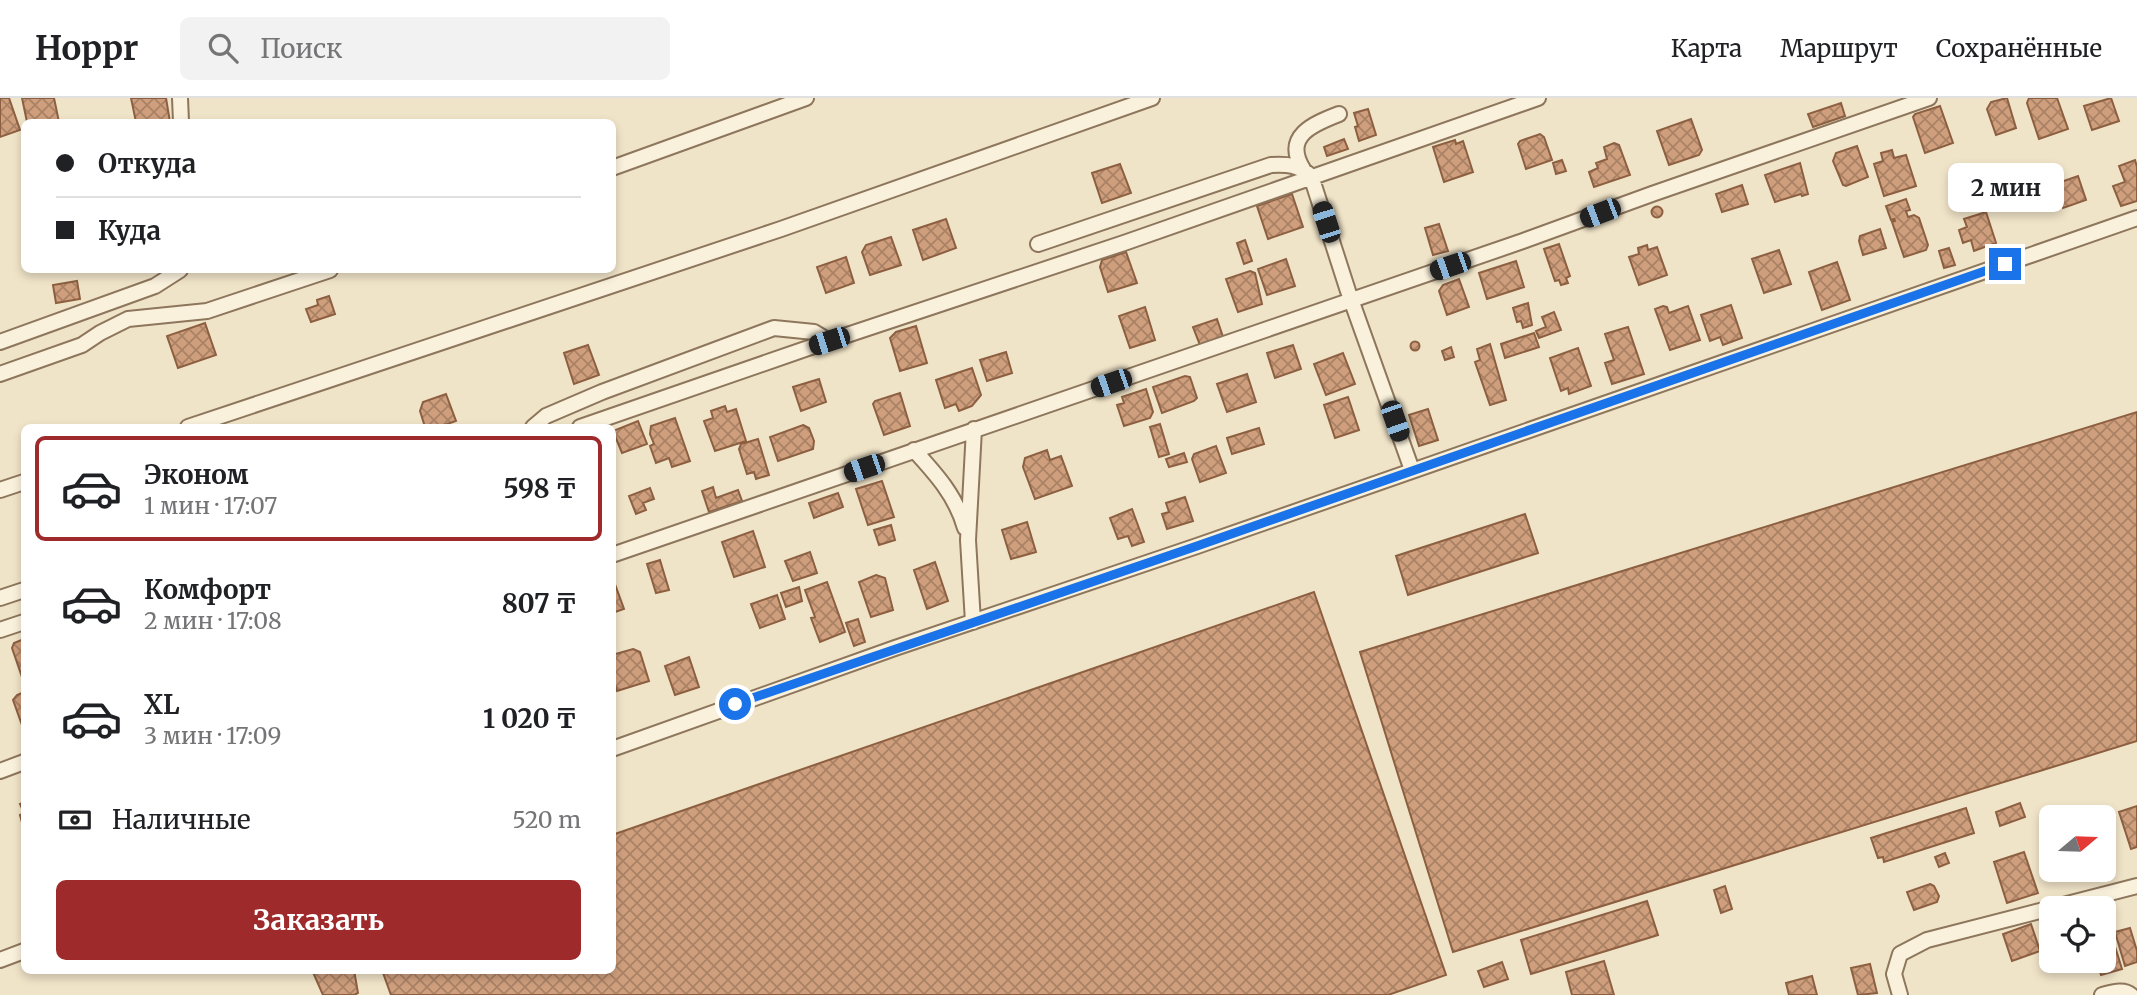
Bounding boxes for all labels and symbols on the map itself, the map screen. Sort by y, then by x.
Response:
callout: 2 мин [1947,162,2063,212]
car [1577,196,1624,230]
car [1310,199,1343,245]
route end [1989,248,2021,280]
car [1427,249,1474,283]
car [806,325,853,357]
car [1088,366,1135,400]
car [1379,398,1412,444]
car [841,451,888,485]
route start [719,688,751,720]
north arrow [2039,805,2116,882]

